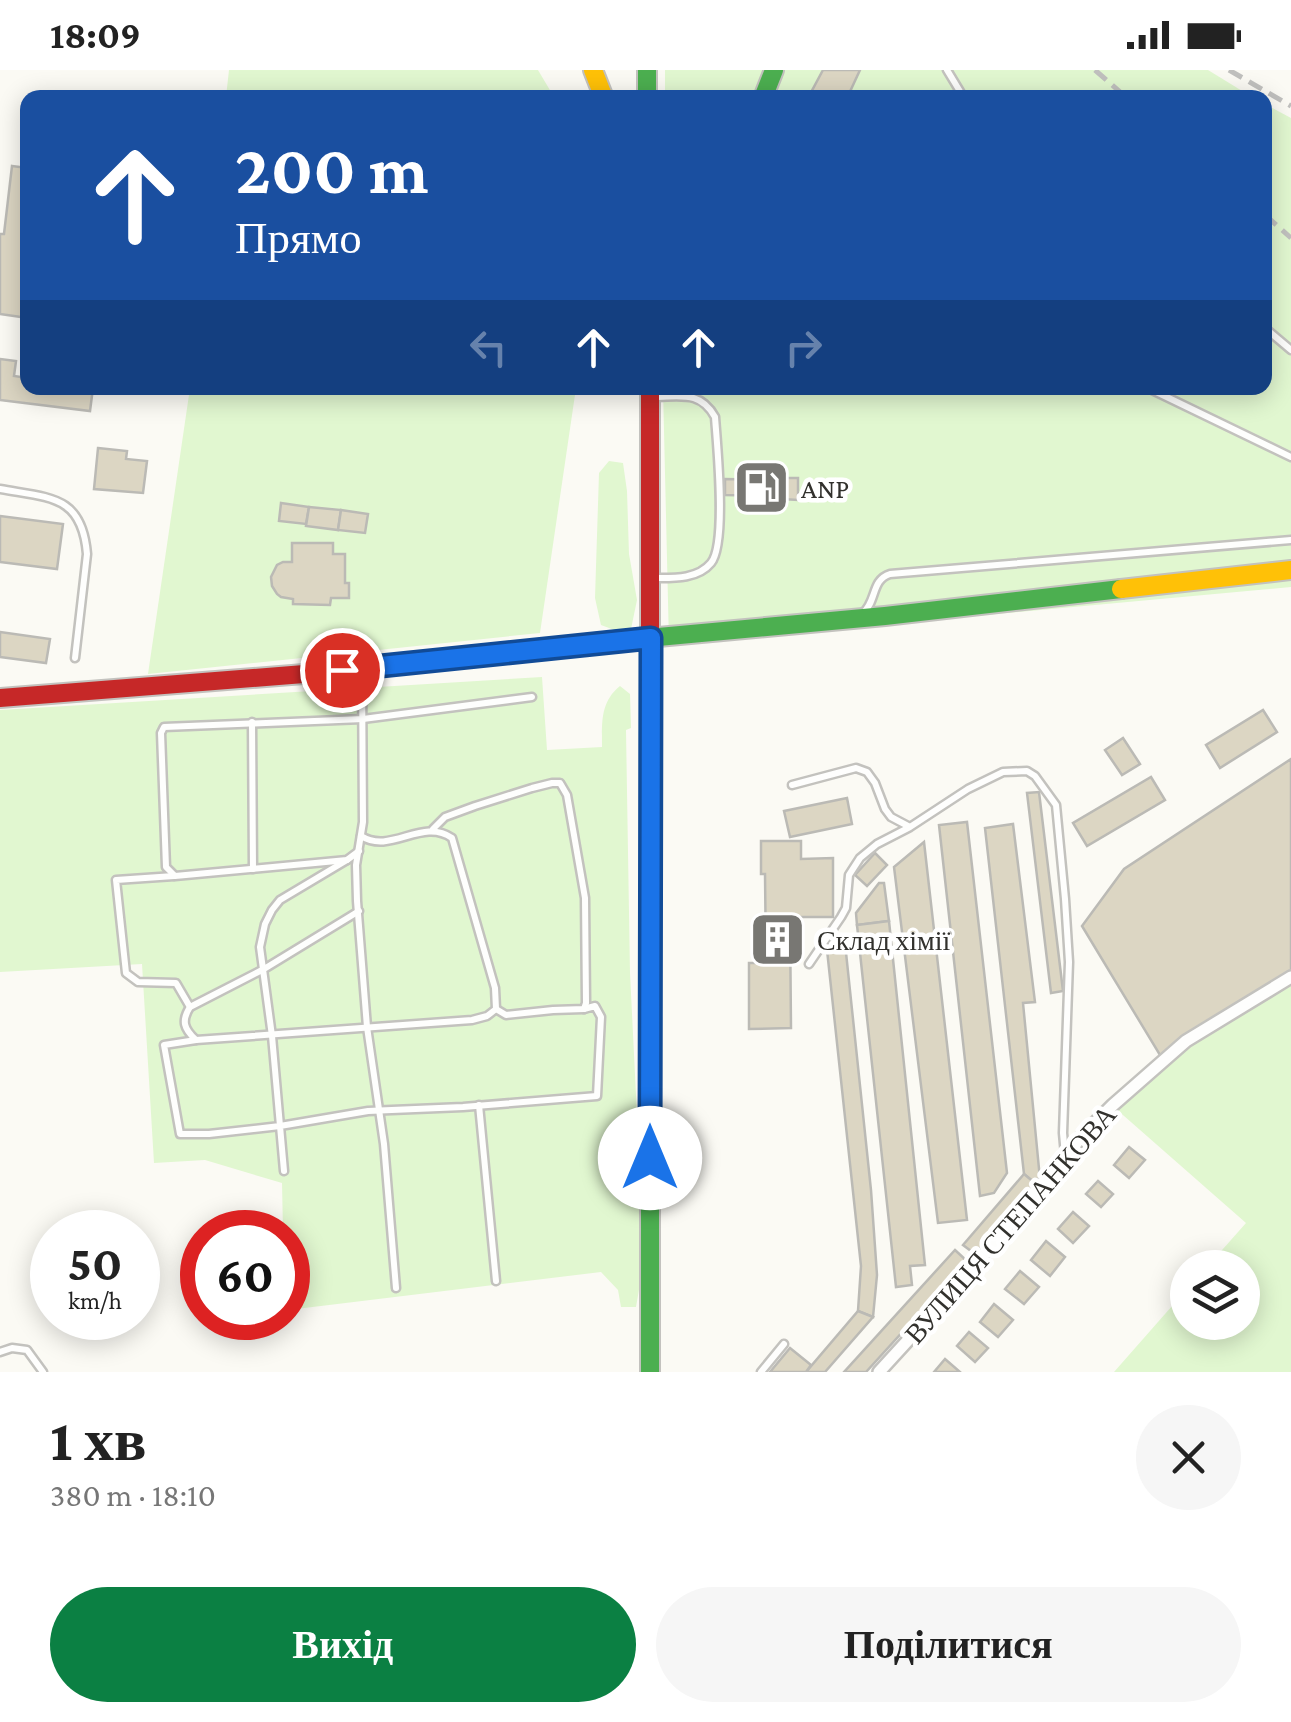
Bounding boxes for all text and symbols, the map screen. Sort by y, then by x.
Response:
text: 18:09 [50,14,141,56]
icon: ahead [70,130,200,260]
text: 200 m [235,130,428,208]
text: Прямо [235,213,362,263]
icon: left [461,320,516,375]
icon: ahead [566,320,621,375]
icon: ahead [671,320,726,375]
icon: right [776,320,831,375]
fuel station icon: ANP [732,458,792,518]
place label: ANP [801,473,849,504]
pin [300,628,385,713]
icon: arrive [315,643,370,698]
building icon: Склад хімії [748,910,808,970]
place label: Склад хімії [817,925,950,956]
street label: ВУЛИЦЯ СТЕПАНКОВА [899,1098,1123,1350]
position arrow [598,1106,702,1210]
speed limit sign: 60 [180,1210,310,1340]
text: 50 [68,1235,122,1291]
map controls [1170,1250,1260,1340]
button: layers [1170,1250,1260,1340]
text: km/h [68,1287,122,1314]
button: close [1136,1405,1241,1510]
text: 1 хв [50,1406,146,1473]
text: 380 m · 18:10 [50,1477,216,1513]
button: Вихід [50,1587,636,1702]
button: Поділитися [656,1587,1241,1702]

